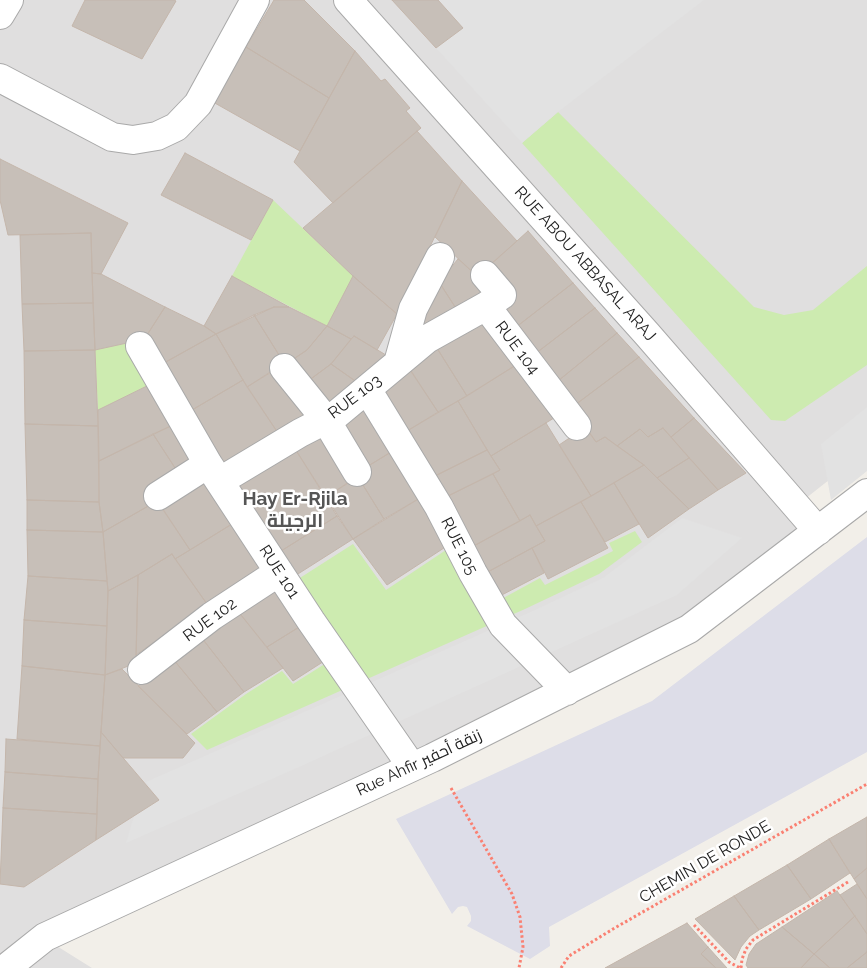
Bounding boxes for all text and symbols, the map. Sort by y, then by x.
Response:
street label: RUE ABOU ABBASAL ARAJ [510,183,660,345]
street label: RUE 104 [491,318,543,378]
street label: RUE 103 [325,371,385,423]
district label: Hay Er-Rjila الرجيلة [242,488,348,532]
street label: RUE 105 [436,514,482,578]
street label: RUE 101 [255,542,303,602]
street label: RUE 102 [180,594,240,646]
street label: Rue Ahfir زنقة أحفير [353,726,485,800]
street label: CHEMIN DE RONDE [636,817,774,907]

